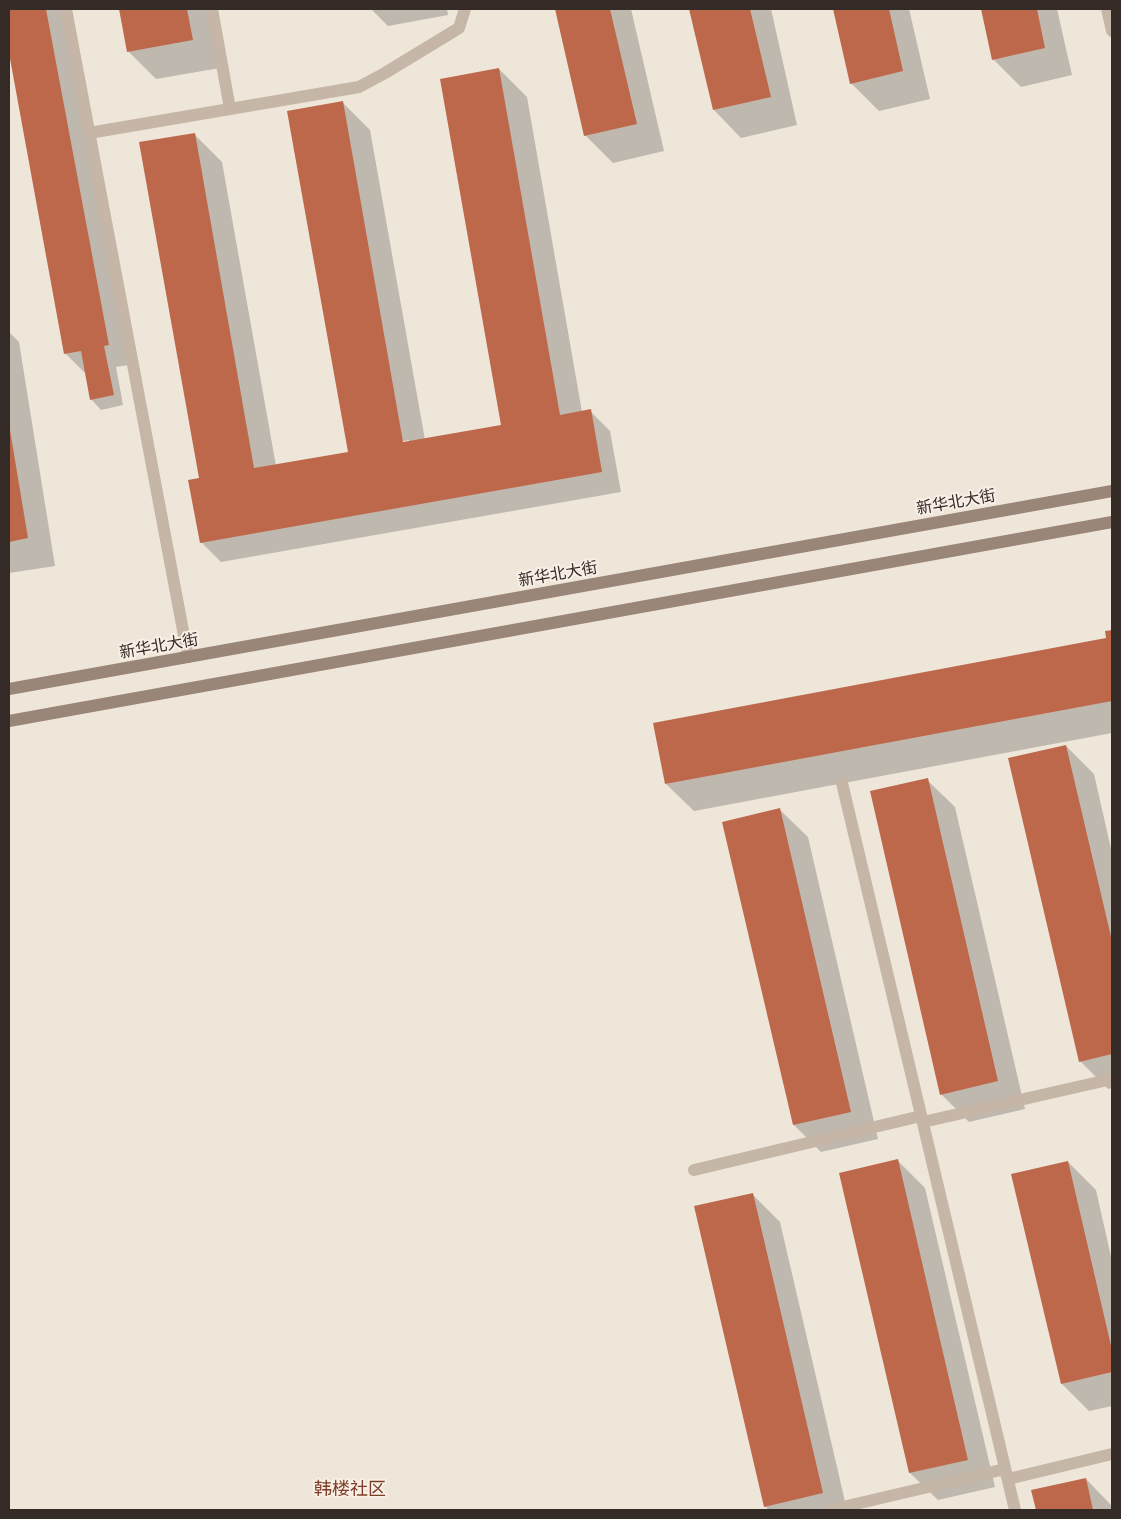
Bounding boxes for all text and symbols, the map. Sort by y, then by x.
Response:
street label: 新华北大街 [915,486,997,518]
street label: 新华北大街 [517,558,599,590]
street label: 新华北大街 [118,630,200,662]
district label: 韩楼社区 [314,1478,386,1500]

